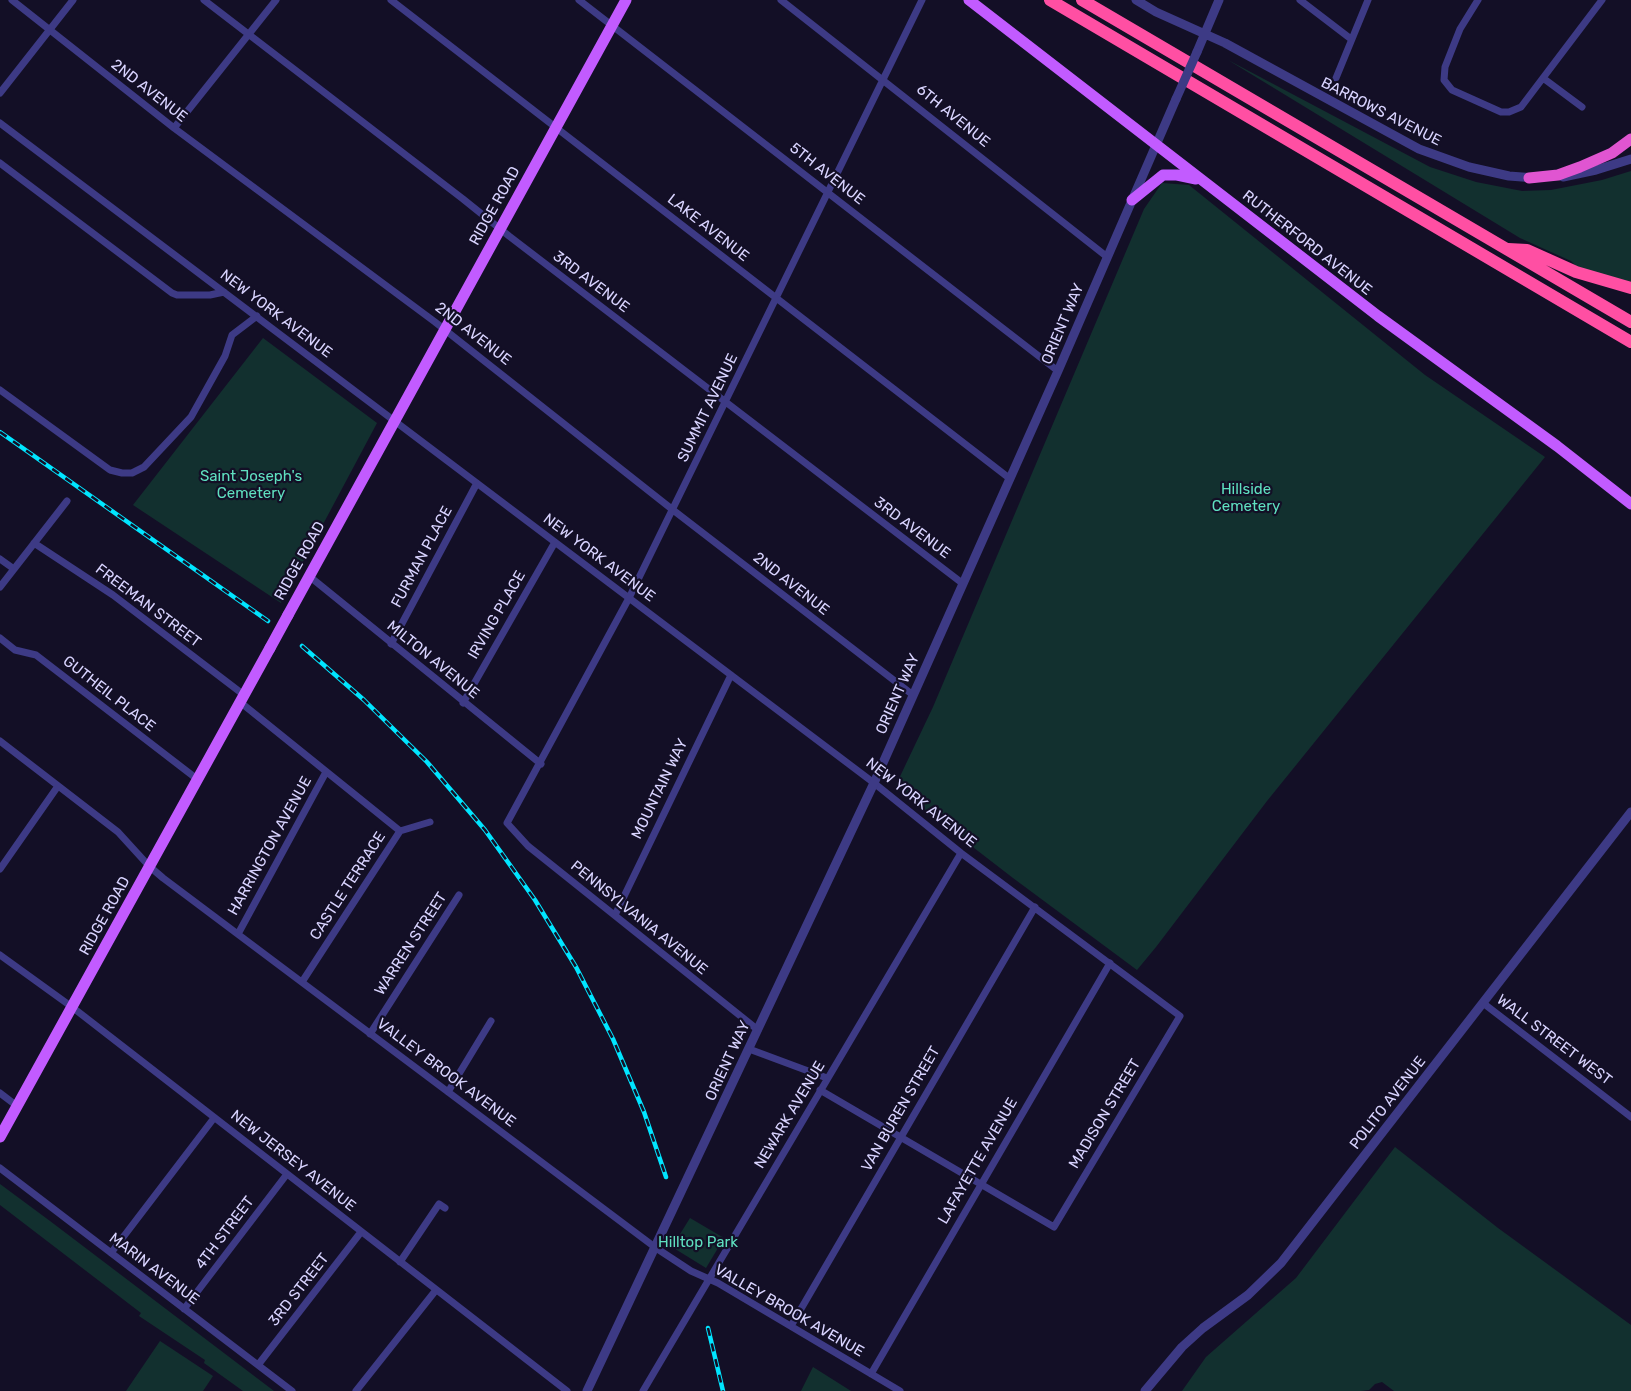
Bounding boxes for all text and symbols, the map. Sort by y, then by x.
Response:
street label: 2ND AVENUE [107,56,191,126]
street label: BARROWS AVENUE [1318,74,1444,150]
street label: 6TH AVENUE [912,81,994,151]
street label: 5TH AVENUE [786,139,868,209]
street label: RIDGE ROAD [466,163,524,249]
street label: RUTHERFORD AVENUE [1239,187,1375,299]
street label: LAKE AVENUE [664,191,752,265]
street label: 3RD AVENUE [549,247,633,317]
street label: NEW YORK AVENUE [217,266,335,362]
street label: ORIENT WAY [1038,281,1088,367]
street label: 2ND AVENUE [431,299,515,369]
street label: SUMMIT AVENUE [674,351,742,465]
park label: Saint Joseph's Cemetery [200,468,302,503]
park label: Hillside Cemetery [1212,481,1280,516]
street label: 3RD AVENUE [870,493,954,563]
street label: FURMAN PLACE [388,503,456,611]
street label: NEW YORK AVENUE [540,510,658,606]
street label: RIDGE ROAD [271,518,329,604]
street label: 2ND AVENUE [749,549,833,619]
street label: FREEMAN STREET [92,560,204,652]
street label: IRVING PLACE [464,568,530,662]
street label: MILTON AVENUE [383,617,483,703]
street label: ORIENT WAY [872,651,924,737]
street label: GUTHEIL PLACE [59,652,159,736]
street label: MOUNTAIN WAY [628,736,692,842]
street label: NEW YORK AVENUE [862,754,980,852]
street label: HARRINGTON AVENUE [224,773,316,919]
street label: CASTLE TERRACE [306,829,390,943]
street label: PENNSYLVANIA AVENUE [567,857,711,979]
street label: RIDGE ROAD [76,873,134,959]
street label: WARREN STREET [371,889,451,999]
street label: WALL STREET WEST [1493,991,1615,1089]
street label: VALLEY BROOK AVENUE [373,1015,519,1131]
street label: ORIENT WAY [702,1018,754,1104]
street label: VAN BUREN STREET [858,1043,944,1175]
street label: POLITO AVENUE [1346,1053,1430,1153]
street label: MADISON STREET [1065,1056,1145,1172]
street label: NEWARK AVENUE [751,1058,829,1172]
street label: LAFAYETTE AVENUE [935,1095,1021,1227]
street label: NEW JERSEY AVENUE [227,1107,359,1215]
street label: 4TH STREET [192,1193,258,1273]
street label: MARIN AVENUE [105,1229,203,1309]
park label: Hilltop Park [658,1234,738,1252]
street label: 3RD STREET [265,1250,333,1330]
street label: VALLEY BROOK AVENUE [711,1261,867,1361]

